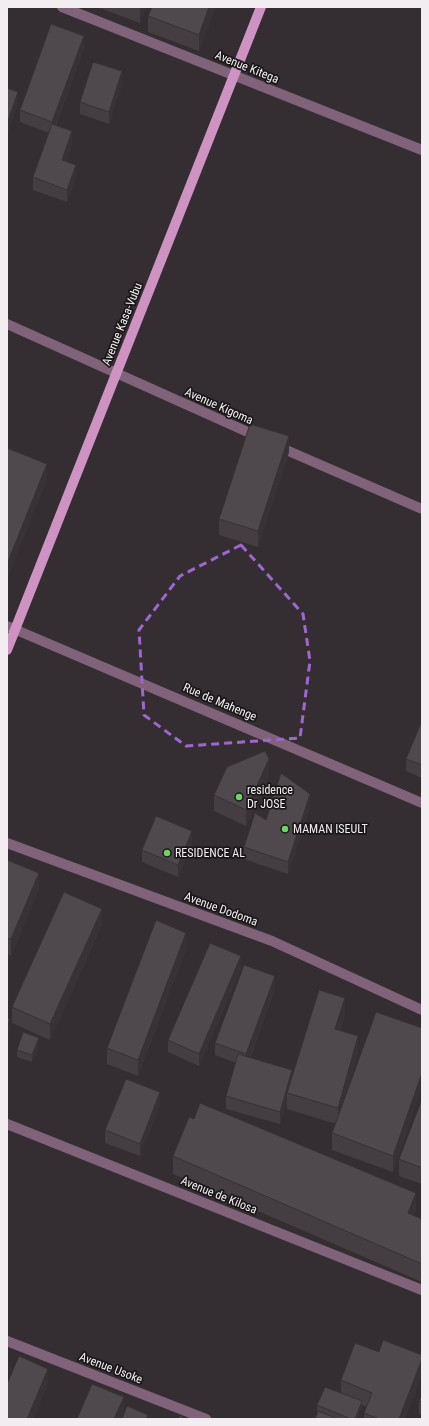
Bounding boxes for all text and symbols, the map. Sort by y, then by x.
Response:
street label: Avenue Kitega [213,48,281,86]
street label: Avenue Kasa-Vubu [99,280,145,367]
street label: Avenue Kigoma [183,385,256,427]
street label: Rue de Mahenge [181,680,259,724]
place label: residence Dr JOSE [247,783,293,811]
marker: residence Dr JOSE [234,792,244,802]
place label: MAMAN ISEULT [293,822,368,836]
marker: MAMAN ISEULT [280,824,290,834]
place label: RESIDENCE AL [175,846,245,860]
marker: RESIDENCE AL [162,848,172,858]
street label: Avenue Dodoma [182,889,260,929]
street label: Avenue de Kilosa [179,1173,259,1217]
street label: Avenue Usoke [77,1350,145,1387]

